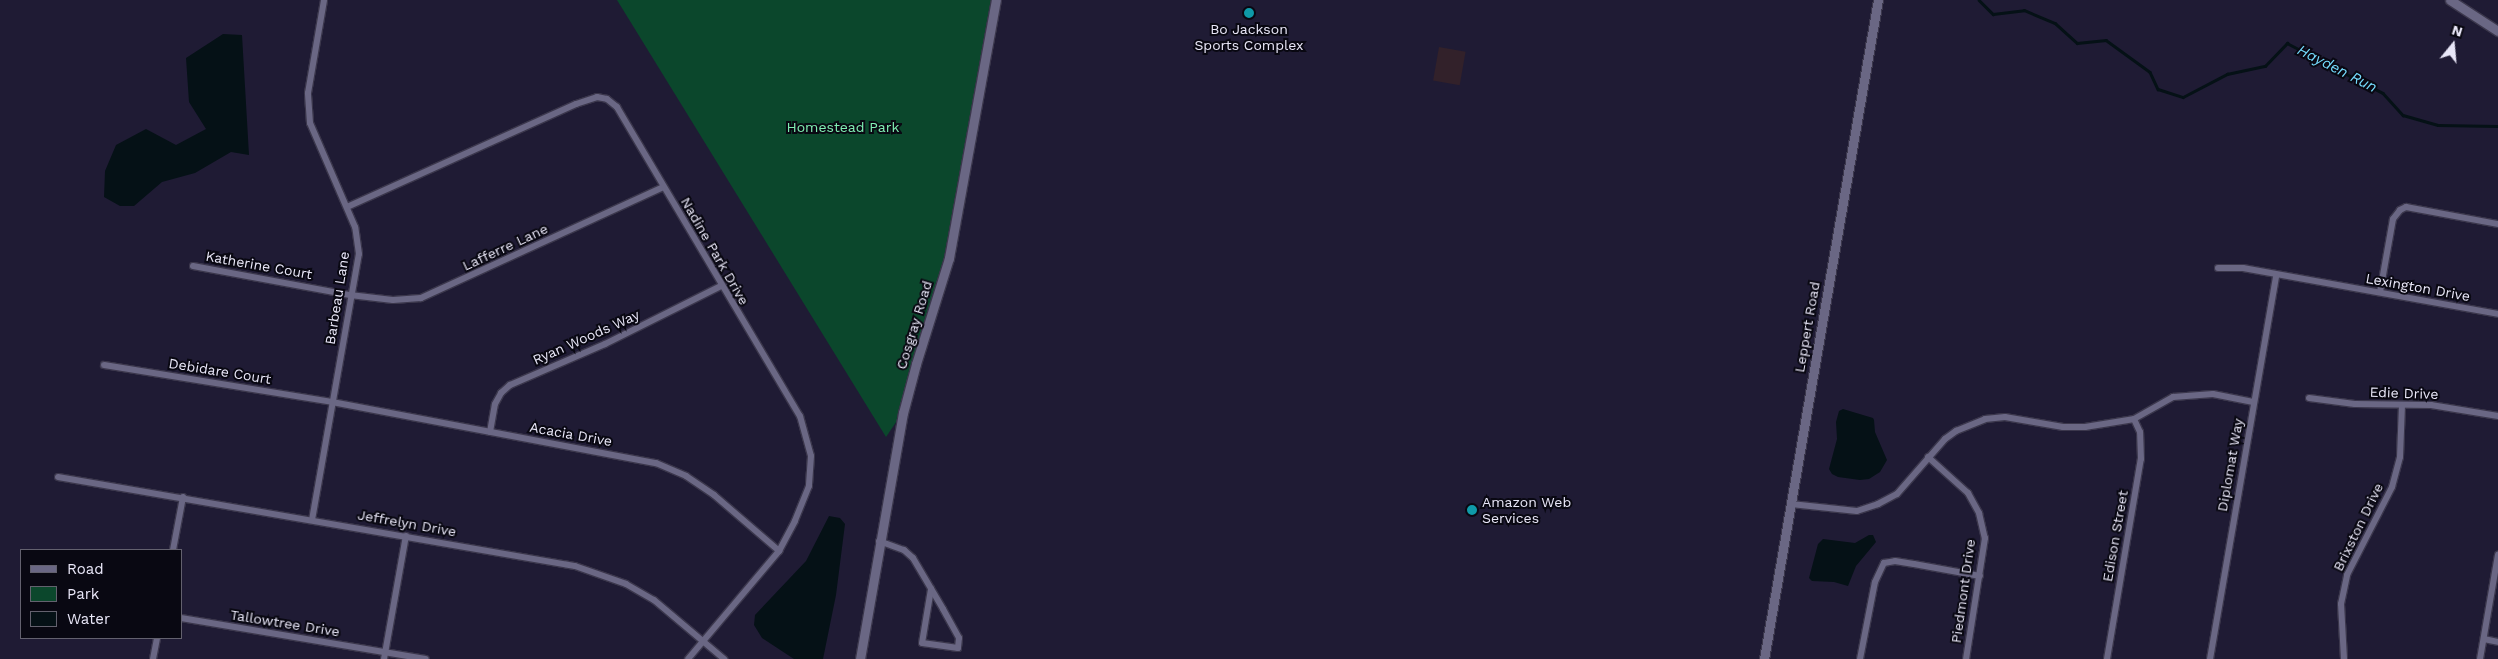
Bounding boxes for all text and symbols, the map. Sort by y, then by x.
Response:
marker: Bo Jackson Sports Complex [1243,7,1255,19]
north arrow [2428,20,2478,70]
place label: Bo Jackson Sports Complex [1194,21,1304,54]
text: N [2450,21,2465,40]
water label: Hayden Run [2294,41,2380,97]
park label: Homestead Park [787,119,899,135]
street label: Nadine Park Drive [677,194,753,308]
street label: Lafferre Lane [460,220,550,274]
street label: Katherine Court [204,247,314,283]
street label: Barbeau Lane [321,250,353,346]
street label: Lexington Drive [2364,270,2472,304]
street label: Cosgray Road [893,279,935,371]
street label: Leppert Road [1791,280,1823,374]
street label: Ryan Woods Way [530,306,642,368]
street label: Debidare Court [168,355,272,387]
street label: Edie Drive [2369,383,2439,403]
street label: Diplomat Way [2214,417,2246,513]
street label: Acacia Drive [528,418,614,450]
street label: Brixston Drive [2329,480,2387,574]
street label: Edison Street [2099,489,2131,583]
place label: Amazon Web Services [1482,494,1572,526]
marker: Amazon Web Services [1466,504,1478,516]
street label: Jeffrelyn Drive [356,506,458,540]
street label: Piedmont Drive [1947,538,1979,644]
legend [20,549,182,639]
text: Road [67,560,104,578]
text: Park [67,585,99,603]
street label: Tallowtree Drive [229,606,341,640]
text: Water [67,610,110,628]

